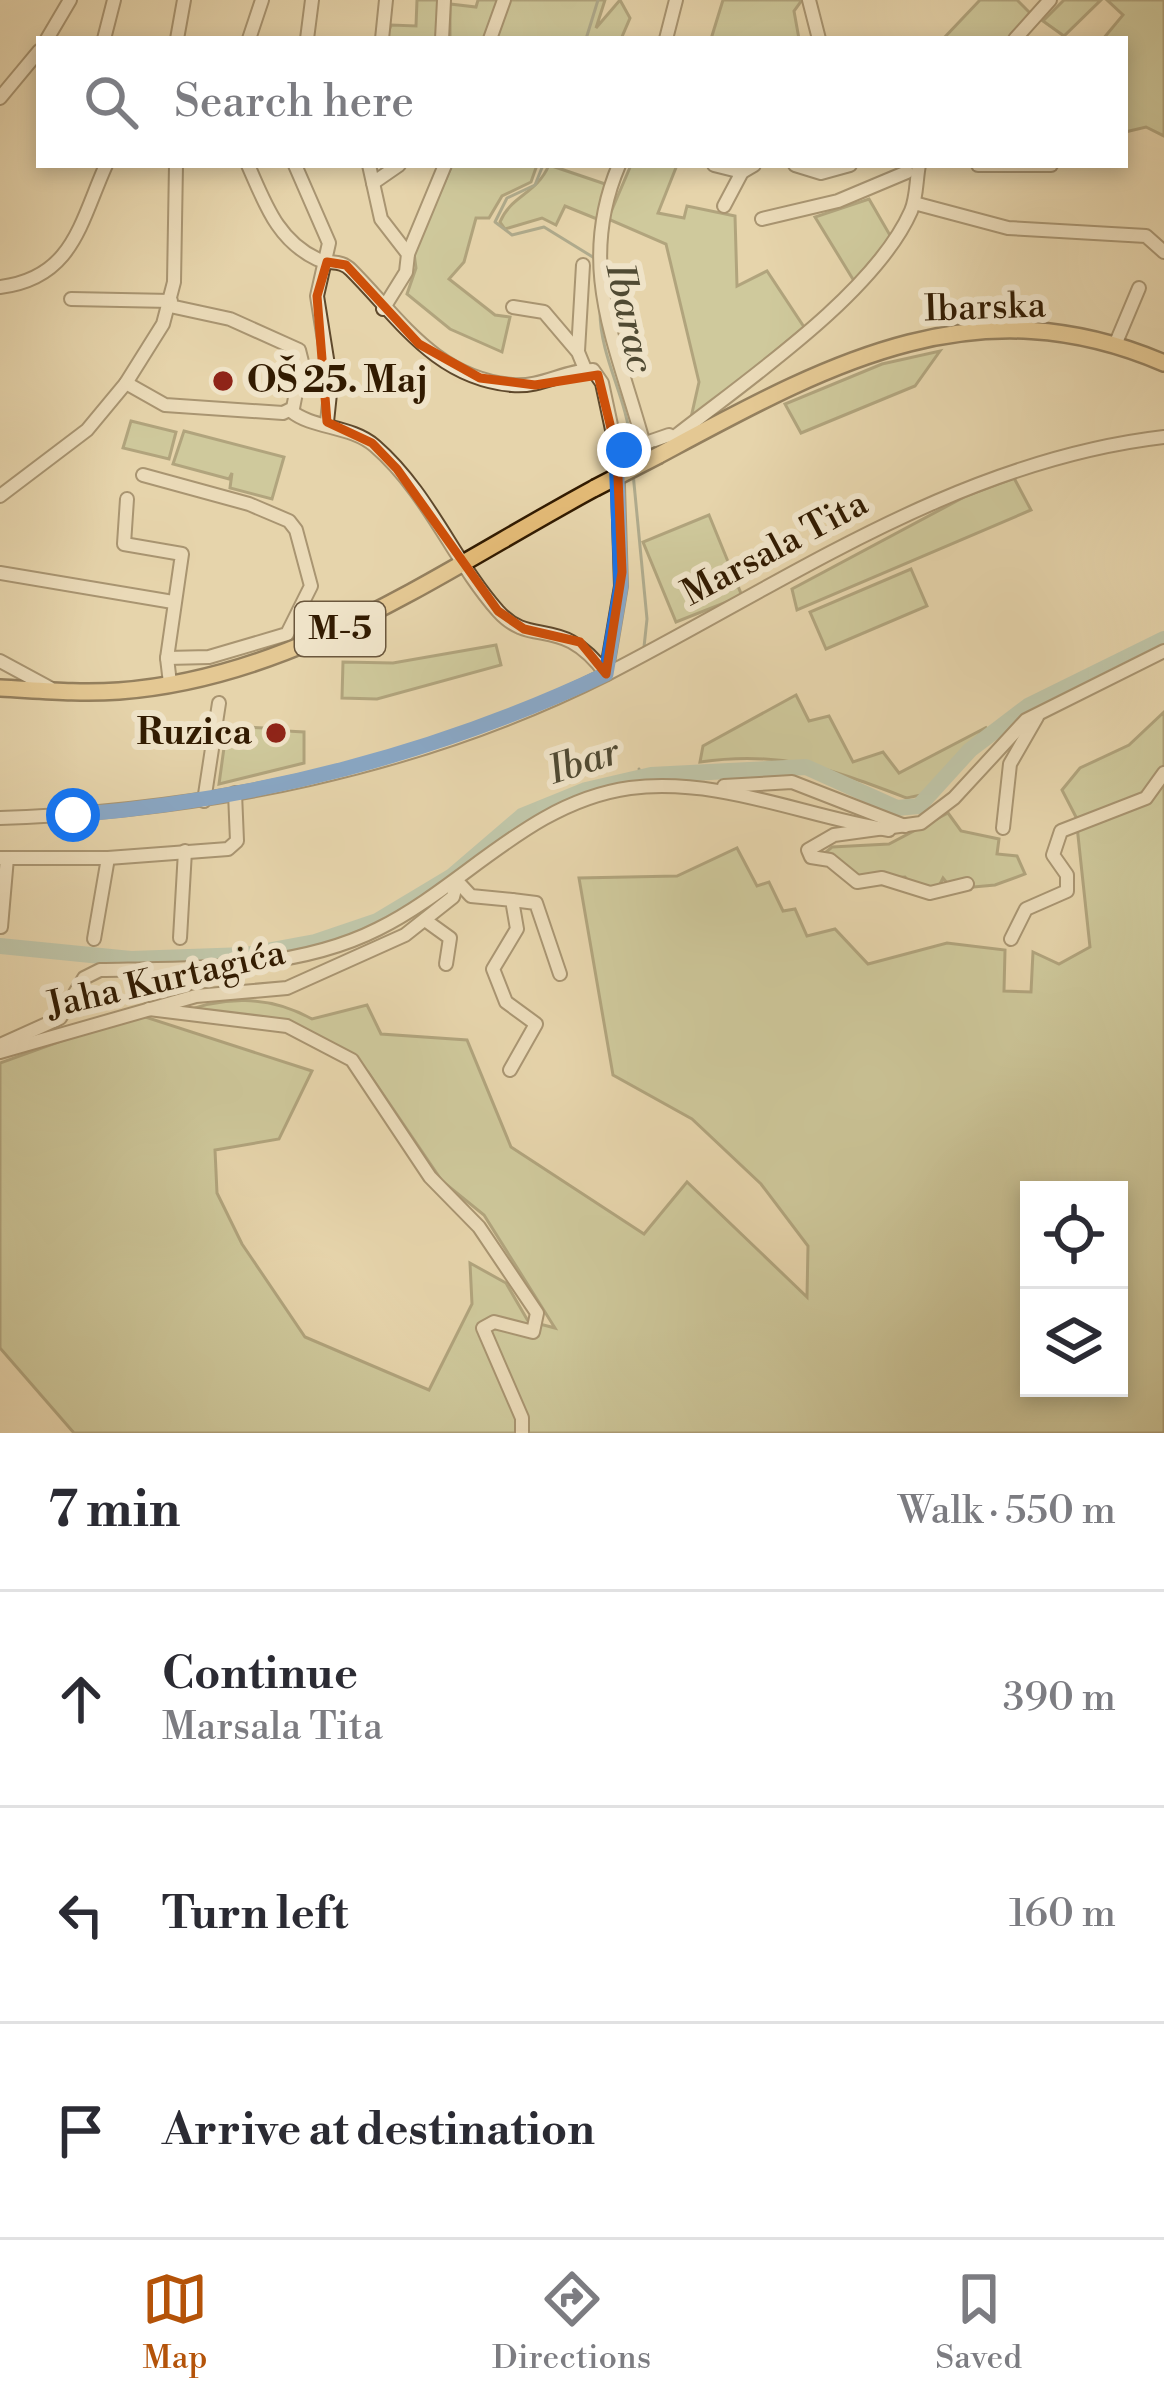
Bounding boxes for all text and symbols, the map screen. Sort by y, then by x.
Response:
search box [36,36,1128,168]
icon: search [78,69,144,135]
text: Search here [174,74,414,131]
water label: Ibarac [593,258,665,377]
street label: Ibarska [923,283,1047,333]
place label: OŠ 25. Maj [247,355,428,404]
marker: OŠ 25. Maj [210,368,236,394]
route end [597,423,651,477]
street label: Marsala Tita [674,481,876,617]
road number: M-5 [295,602,385,656]
place label: Ruzica [136,711,253,756]
marker: Ruzica [263,720,289,746]
water label: Ibar [541,727,627,797]
route start [46,788,100,842]
street label: Jaha Kurtagića [41,931,290,1030]
map controls [1020,1181,1128,1397]
button: locate [1020,1181,1128,1289]
button: layers [1020,1289,1128,1397]
text: 7 min [48,1479,180,1543]
text: Walk · 550 m [898,1487,1116,1536]
text: Continue [162,1646,358,1703]
icon: ahead [48,1666,114,1732]
text: 390 m [1003,1674,1116,1723]
text: Marsala Tita [162,1703,383,1752]
icon: left [48,1882,114,1948]
text: Turn left [162,1886,348,1943]
text: 160 m [1009,1890,1116,1939]
icon: arrive [48,2098,114,2164]
text: Arrive at destination [162,2102,595,2159]
tab: Map [142,2266,208,2379]
tab: Directions [492,2266,651,2379]
tab: Saved [935,2266,1022,2379]

